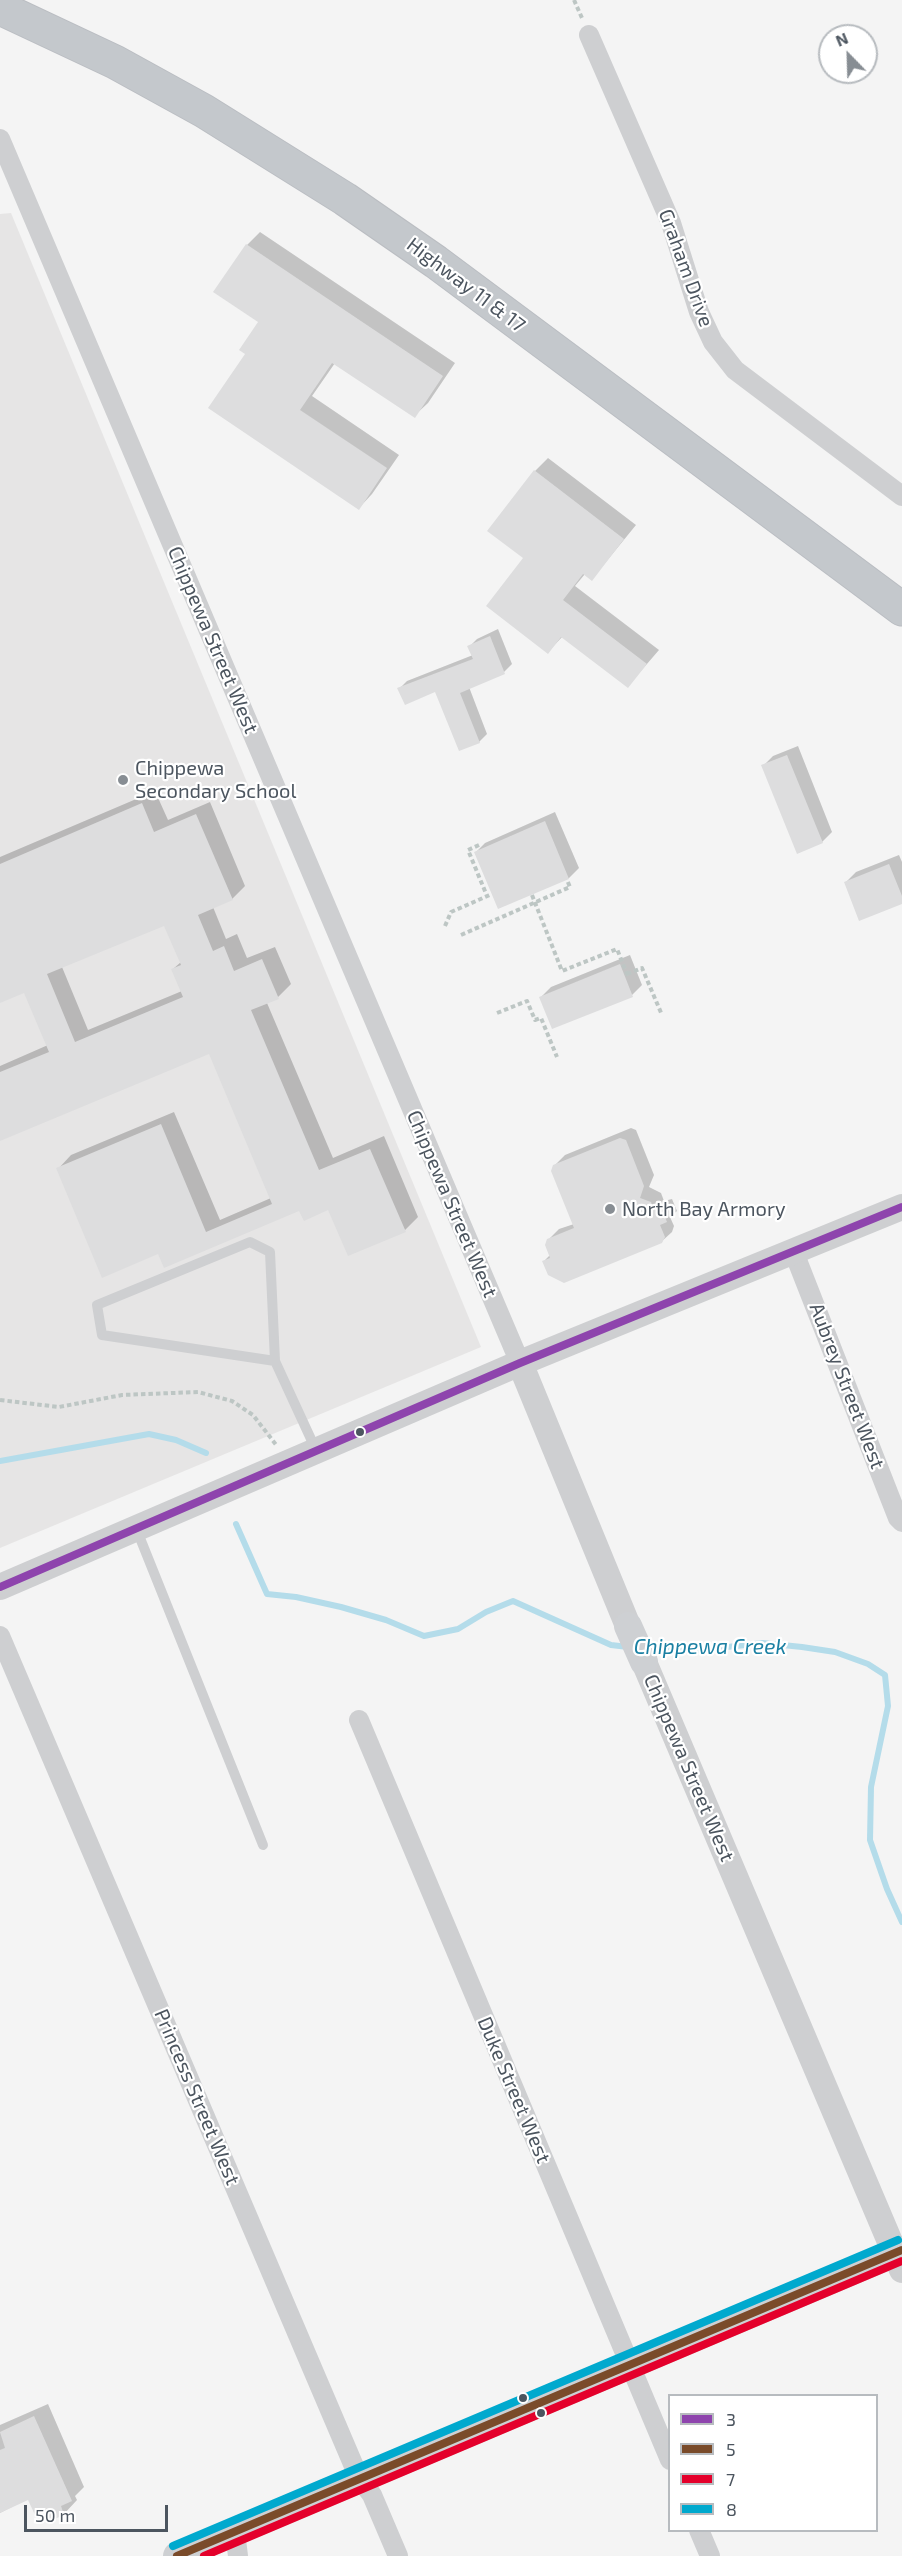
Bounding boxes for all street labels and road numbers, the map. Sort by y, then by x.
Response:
street label: Graham Drive [654,206,718,330]
street label: Highway 11 & 17 [402,233,530,337]
street label: Chippewa Street West [163,543,263,737]
street label: Chippewa Street West [402,1107,502,1301]
street label: Aubrey Street West [804,1300,890,1472]
street label: Chippewa Street West [639,1671,739,1865]
street label: Princess Street West [149,2005,245,2189]
street label: Duke Street West [472,2013,556,2167]

